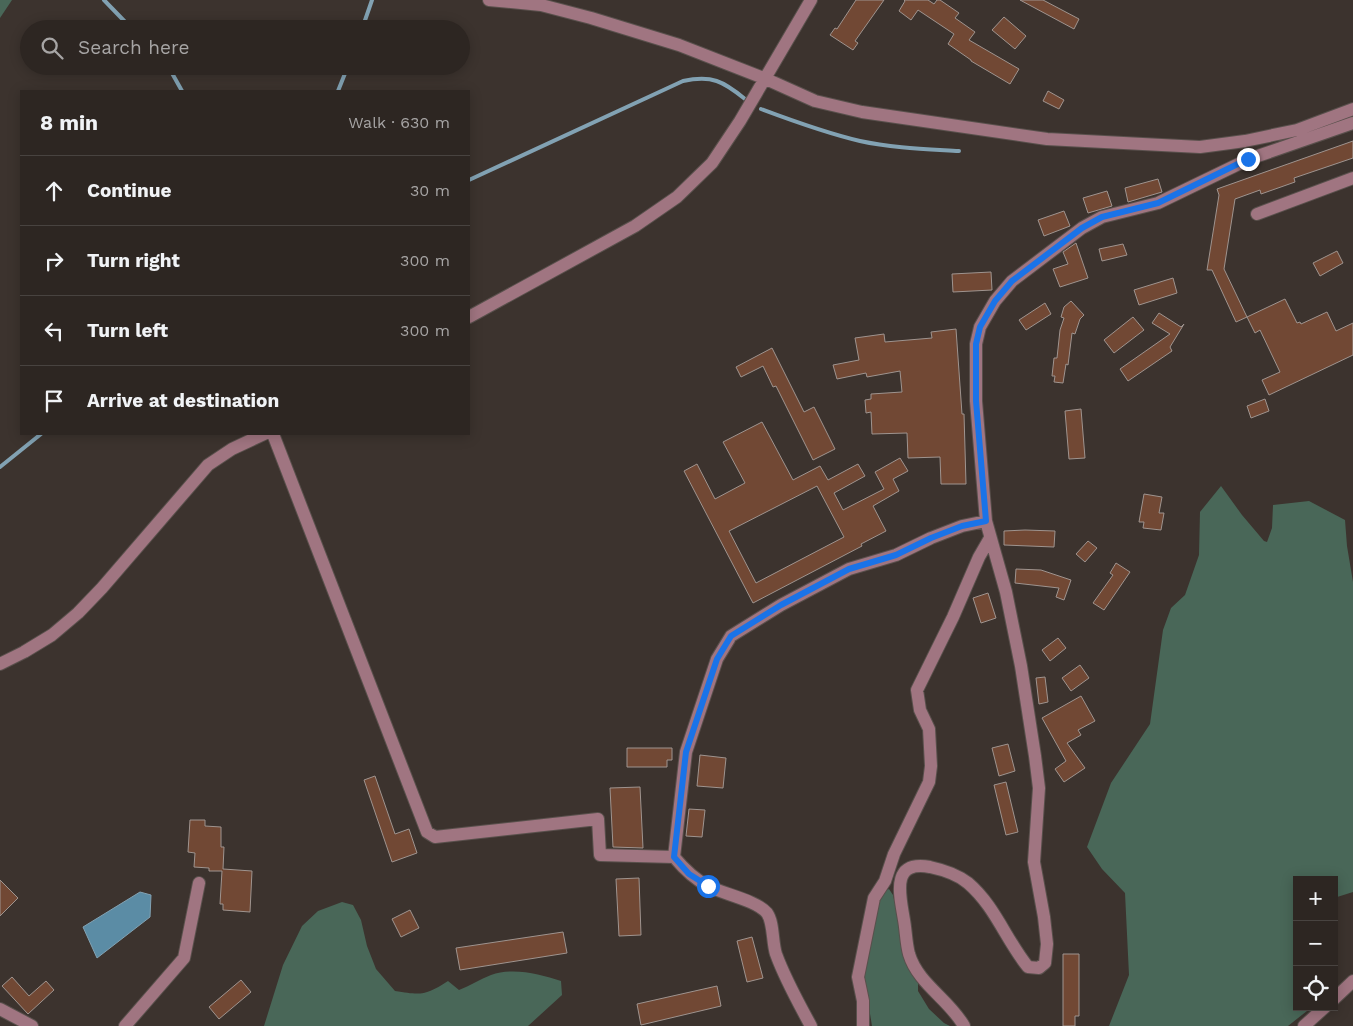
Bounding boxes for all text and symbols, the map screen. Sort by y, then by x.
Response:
search box [20,20,470,75]
icon: search [38,34,66,62]
text: Search here [78,36,189,59]
text: 8 min [40,110,98,135]
text: Walk · 630 m [348,113,450,132]
route end [1237,148,1260,171]
icon: ahead [40,177,68,205]
text: Continue [87,179,171,202]
text: 30 m [410,181,450,200]
icon: right [40,247,68,275]
text: Turn right [87,249,180,272]
text: 300 m [400,251,450,270]
icon: left [40,317,68,345]
text: Turn left [87,319,168,342]
text: 300 m [400,321,450,340]
icon: arrive [40,387,68,415]
text: Arrive at destination [87,389,279,412]
route start [697,875,720,898]
map controls [1293,876,1338,1011]
button: + [1293,876,1338,921]
button: − [1293,921,1338,966]
button: locate [1293,966,1338,1011]

